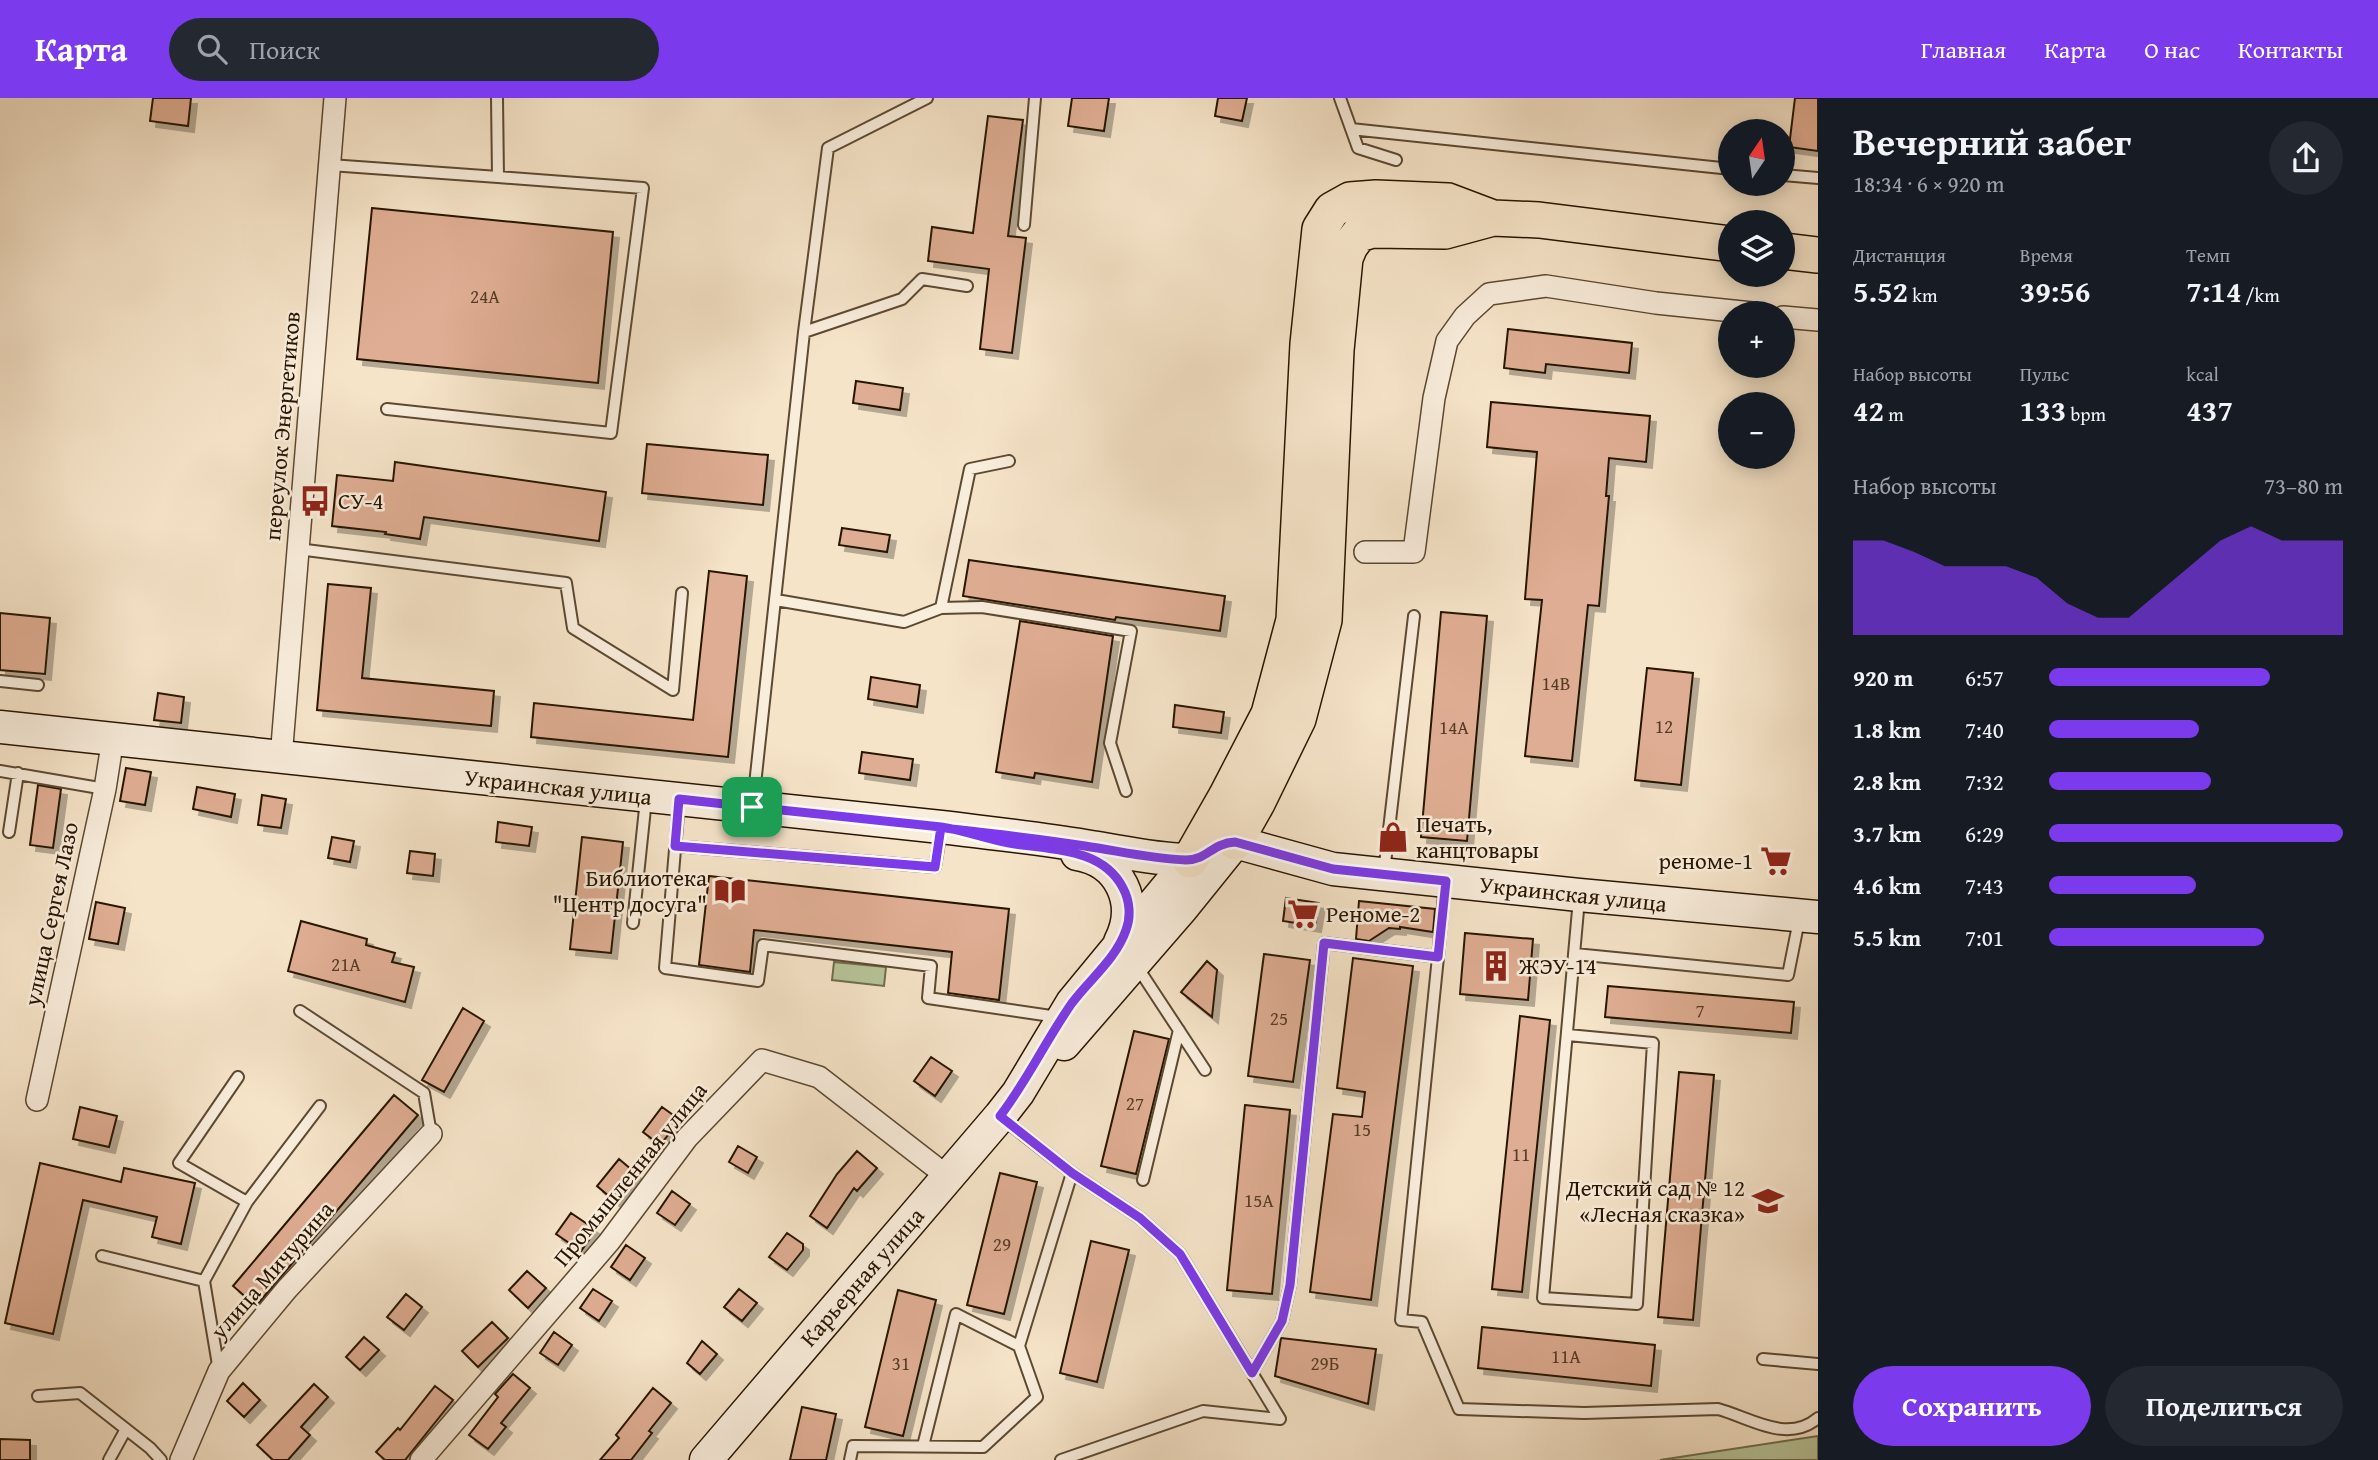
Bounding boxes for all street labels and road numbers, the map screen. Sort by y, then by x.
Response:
street label: переулок Энергетиков [255,310,308,542]
street label: Украинская улица [463,760,654,813]
street label: улица Сергея Лазо [15,819,86,1010]
street label: Украинская улица [1478,867,1669,920]
street label: Промышленная улица [545,1074,714,1273]
street label: улица Мичурина [202,1193,341,1347]
street label: Карьерная улица [792,1200,931,1353]

